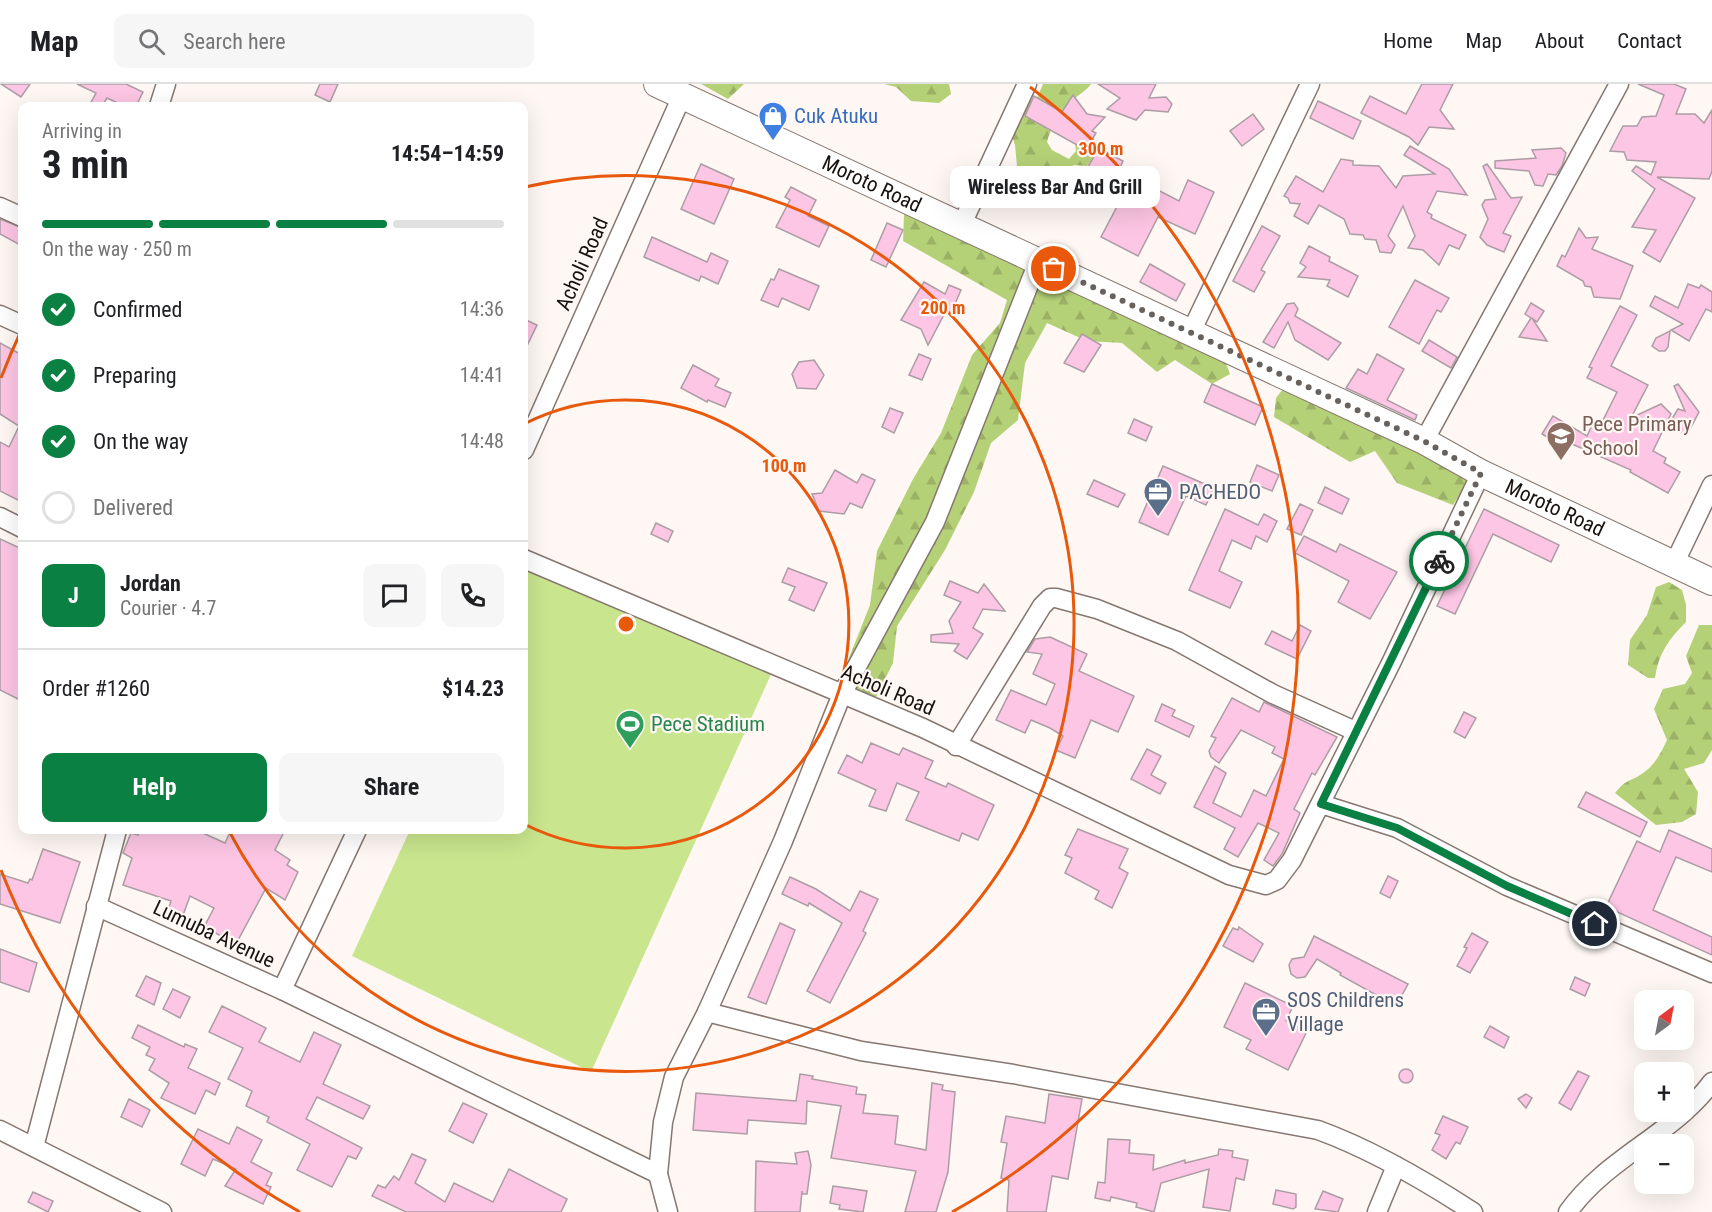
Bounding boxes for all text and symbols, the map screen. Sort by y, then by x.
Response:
search box [114,14,534,68]
text: Map [30,25,78,58]
icon: search [135,25,168,58]
text: Search here [183,29,286,54]
text: Home [1383,29,1433,53]
text: Map [1466,29,1502,53]
text: About [1535,29,1584,53]
text: Contact [1617,29,1682,53]
shop icon: Cuk Atuku [757,100,789,142]
place label: Cuk Atuku [794,104,878,128]
text: Arriving in [42,119,122,143]
text: 300 m [1079,138,1123,159]
text: 14:54–14:59 [391,141,504,166]
text: 3 min [42,142,129,188]
street label: Moroto Road [818,151,925,217]
callout: Wireless Bar And Grill [949,167,1159,209]
text: Wireless Bar And Grill [968,175,1142,199]
street label: Acholi Road [551,214,613,314]
text: On the way · 250 m [42,237,192,261]
pin [1028,243,1079,294]
icon: bag [1037,252,1070,285]
icon: check [42,293,75,326]
text: Confirmed [93,297,182,322]
text: 14:36 [460,297,504,321]
text: 200 m [921,297,965,318]
icon: check [42,359,75,392]
text: Preparing [93,363,177,388]
text: 14:41 [460,363,504,387]
place label: Pece Primary School [1582,412,1692,460]
school or university icon: Pece Primary School [1545,420,1577,462]
icon: check [42,425,75,458]
text: On the way [93,429,188,454]
text: 14:48 [460,429,504,453]
text: 100 m [762,455,806,476]
street label: Moroto Road [1501,474,1608,541]
office icon: PACHEDO [1142,476,1174,518]
place label: PACHEDO [1179,480,1261,504]
text: Delivered [93,495,173,520]
courier [1409,531,1469,591]
icon: bike [1423,545,1456,578]
button: chat [363,564,426,627]
button: phone [441,564,504,627]
text: Jordan [120,571,181,596]
text: J [68,583,79,608]
text: Courier · 4.7 [120,596,216,620]
centre of rings [616,614,636,634]
street label: Acholi Road [838,660,938,720]
text: Order #1260 [42,676,150,701]
text: $14.23 [442,676,504,701]
sports icon: Pece Stadium [614,708,646,750]
place label: Pece Stadium [651,712,765,736]
button: Help [42,753,267,822]
button: Share [279,753,504,822]
street label: Lumuba Avenue [149,895,279,973]
pin [1569,898,1620,949]
icon: home [1578,907,1611,940]
place label: SOS Childrens Village [1287,988,1404,1036]
north arrow [1634,990,1694,1050]
map controls [1634,990,1694,1194]
office icon: SOS Childrens Village [1250,996,1282,1038]
button: + [1634,1062,1694,1122]
button: − [1634,1134,1694,1194]

